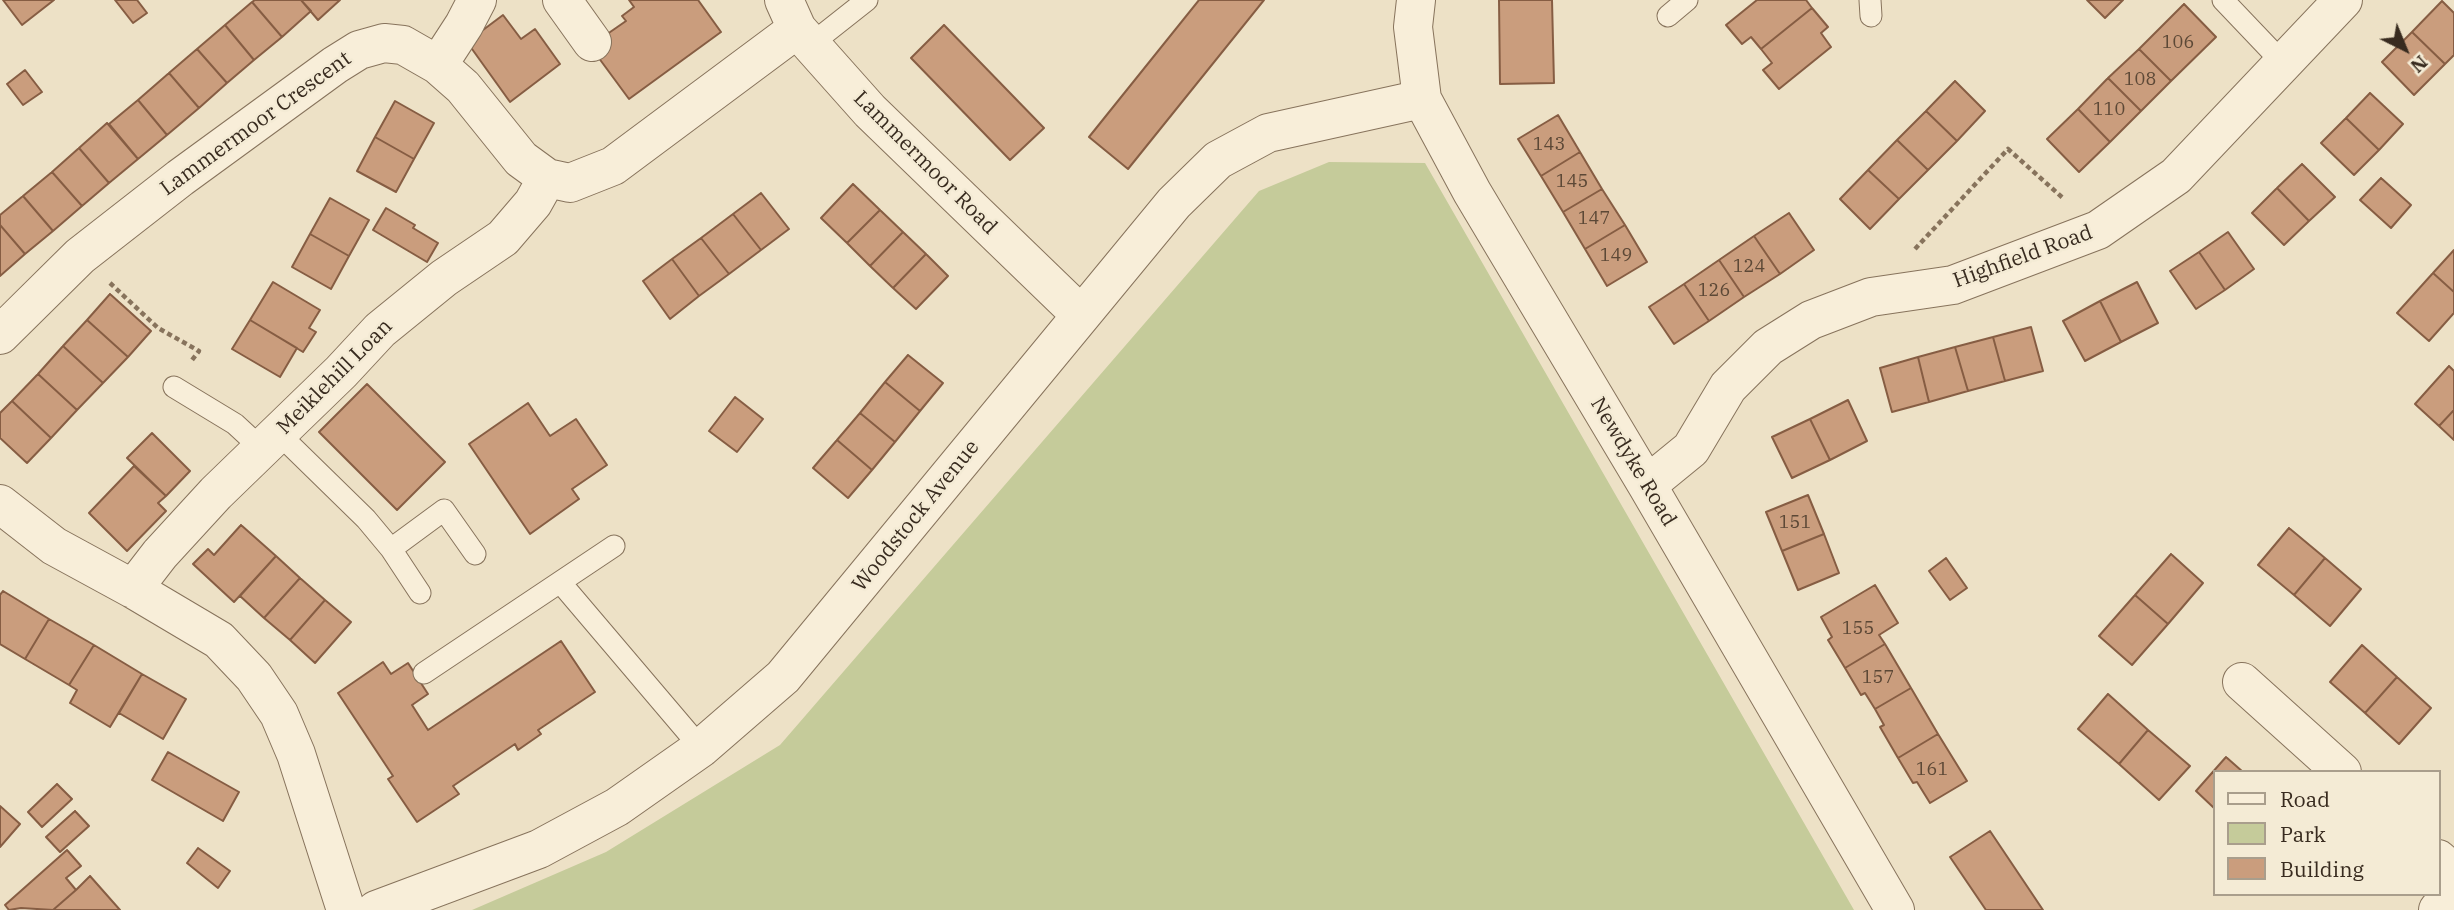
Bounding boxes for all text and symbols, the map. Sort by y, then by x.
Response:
north arrow [2370,14,2440,84]
house number: 106 [2162,32,2194,54]
street label: Lammermoor Crescent [156,46,356,202]
text: N [2406,50,2433,78]
house number: 108 [2124,69,2156,91]
street label: Lammermoor Road [848,86,1002,240]
house number: 110 [2093,99,2125,121]
house number: 143 [1533,134,1565,156]
house number: 145 [1556,171,1588,193]
house number: 147 [1578,208,1610,230]
street label: Highfield Road [1950,220,2096,294]
house number: 149 [1600,245,1632,267]
house number: 124 [1733,256,1765,278]
house number: 126 [1698,280,1730,302]
street label: Meiklehill Loan [272,314,398,440]
street label: Newdyke Road [1585,393,1681,531]
street label: Woodstock Avenue [847,435,985,597]
house number: 151 [1779,512,1811,534]
house number: 155 [1842,618,1874,640]
house number: 157 [1862,667,1894,689]
house number: 161 [1916,759,1948,781]
legend [2212,770,2440,896]
text: Road [2280,785,2330,813]
text: Park [2280,820,2326,848]
text: Building [2280,855,2364,883]

